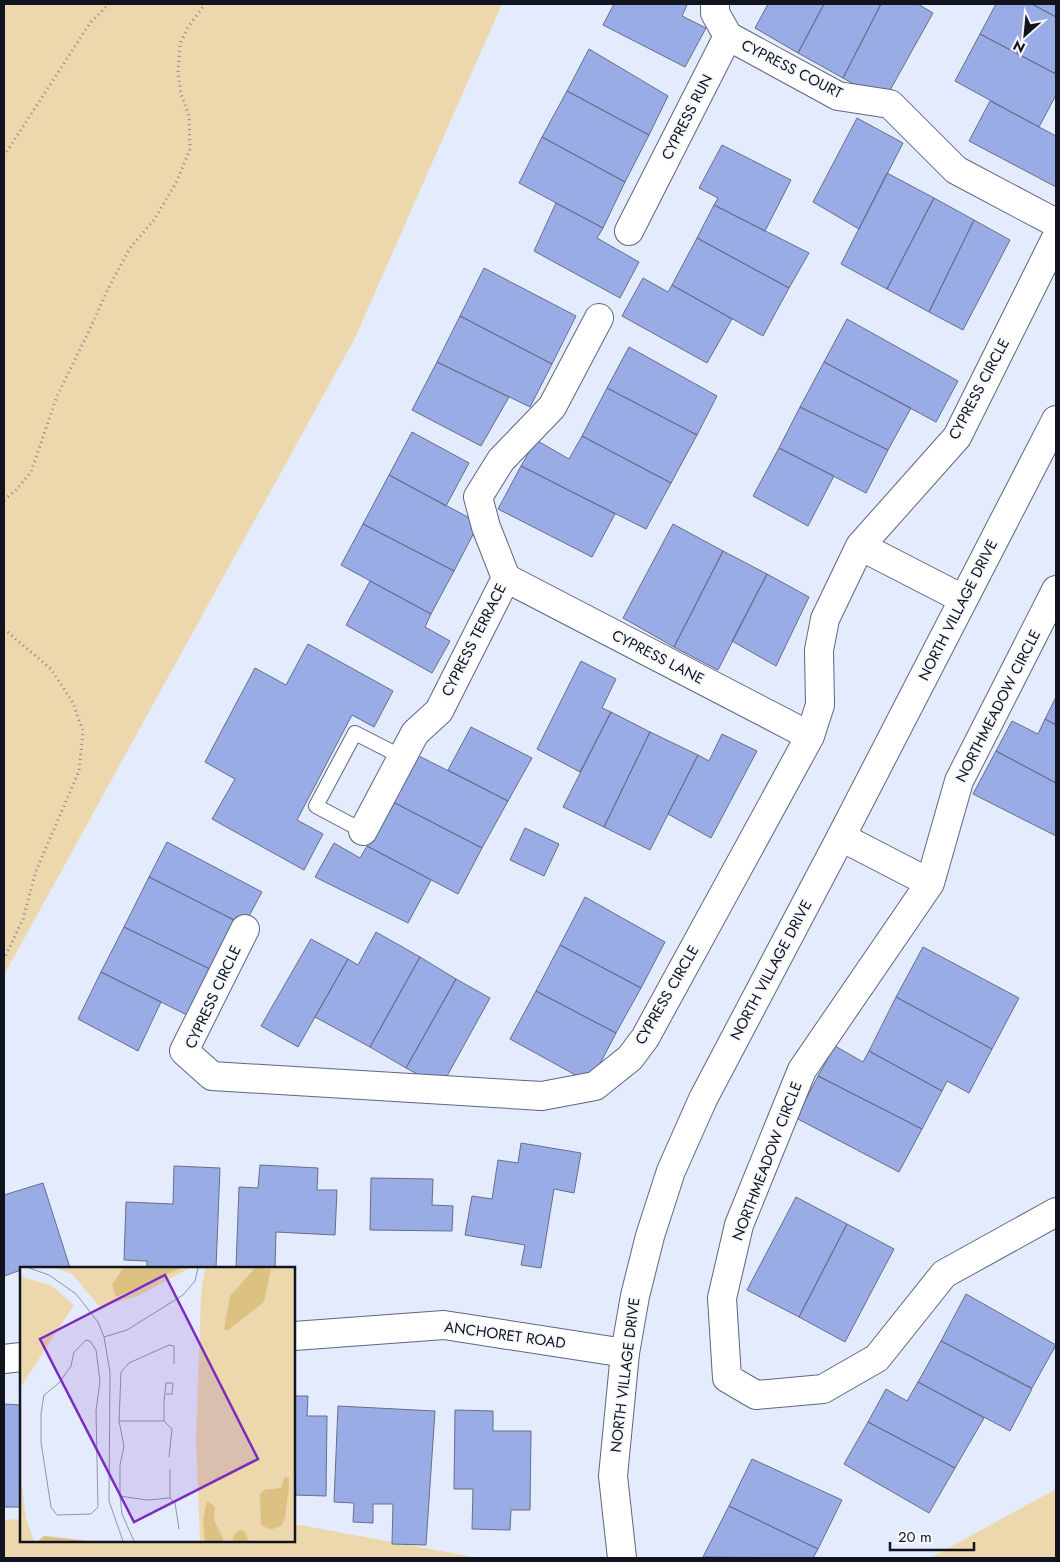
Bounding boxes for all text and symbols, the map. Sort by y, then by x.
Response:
north arrow [1000,10,1050,60]
street label: CYPRESS COURT [738,34,846,104]
text: N [1010,35,1029,58]
street label: CYPRESS RUN [656,70,718,164]
street label: CYPRESS CIRCLE [943,335,1015,443]
street label: NORTH VILLAGE DRIVE [913,536,1003,684]
street label: CYPRESS TERRACE [436,580,512,700]
street label: CYPRESS LANE [608,624,708,690]
street label: NORTHMEADOW CIRCLE [950,626,1046,786]
street label: NORTH VILLAGE DRIVE [725,896,817,1044]
street label: CYPRESS CIRCLE [630,941,704,1049]
street label: CYPRESS CIRCLE [179,942,247,1052]
street label: NORTHMEADOW CIRCLE [727,1078,807,1244]
inset map [20,1267,295,1542]
street label: NORTH VILLAGE DRIVE [605,1296,645,1454]
street label: ANCHORET ROAD [443,1316,567,1354]
scale bar [890,1520,974,1552]
text: 20 m [898,1526,932,1548]

